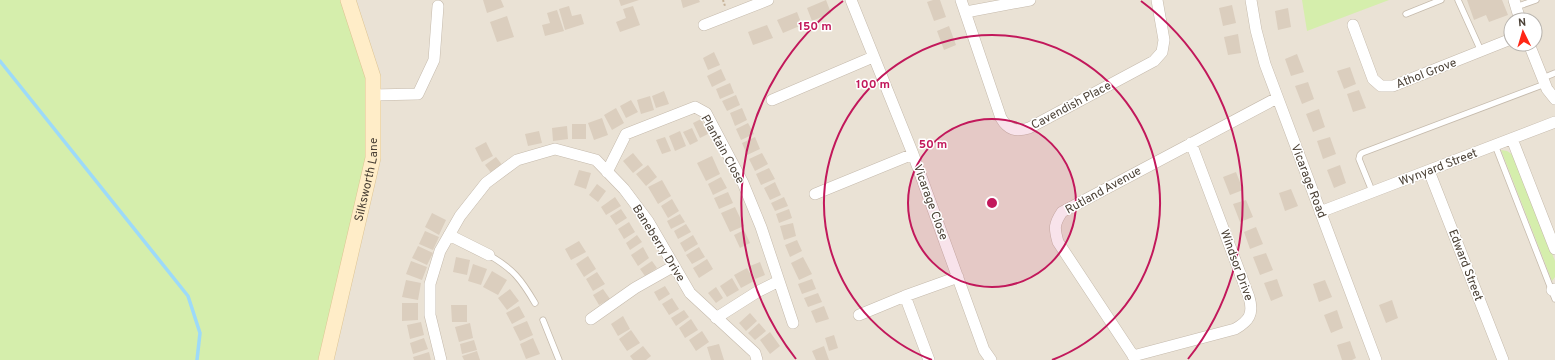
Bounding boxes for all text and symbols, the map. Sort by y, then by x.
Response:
north arrow [1503,12,1543,52]
text: N [1518,16,1527,30]
text: 150 m [798,19,832,35]
street label: Athol Grove [1394,55,1459,93]
text: 100 m [856,77,890,93]
street label: Cavendish Place [1029,78,1114,134]
street label: Plantain Close [697,112,748,187]
text: 50 m [919,137,947,153]
street label: Silksworth Lane [351,138,382,224]
street label: Vicarage Road [1287,142,1329,221]
street label: Wynyard Street [1397,146,1480,190]
street label: Vicarage Close [909,162,951,242]
street label: Rutland Avenue [1063,163,1144,218]
centre of rings [985,196,999,210]
street label: Baneberry Drive [628,202,688,285]
street label: Windsor Drive [1216,227,1256,303]
street label: Edward Street [1444,227,1486,303]

